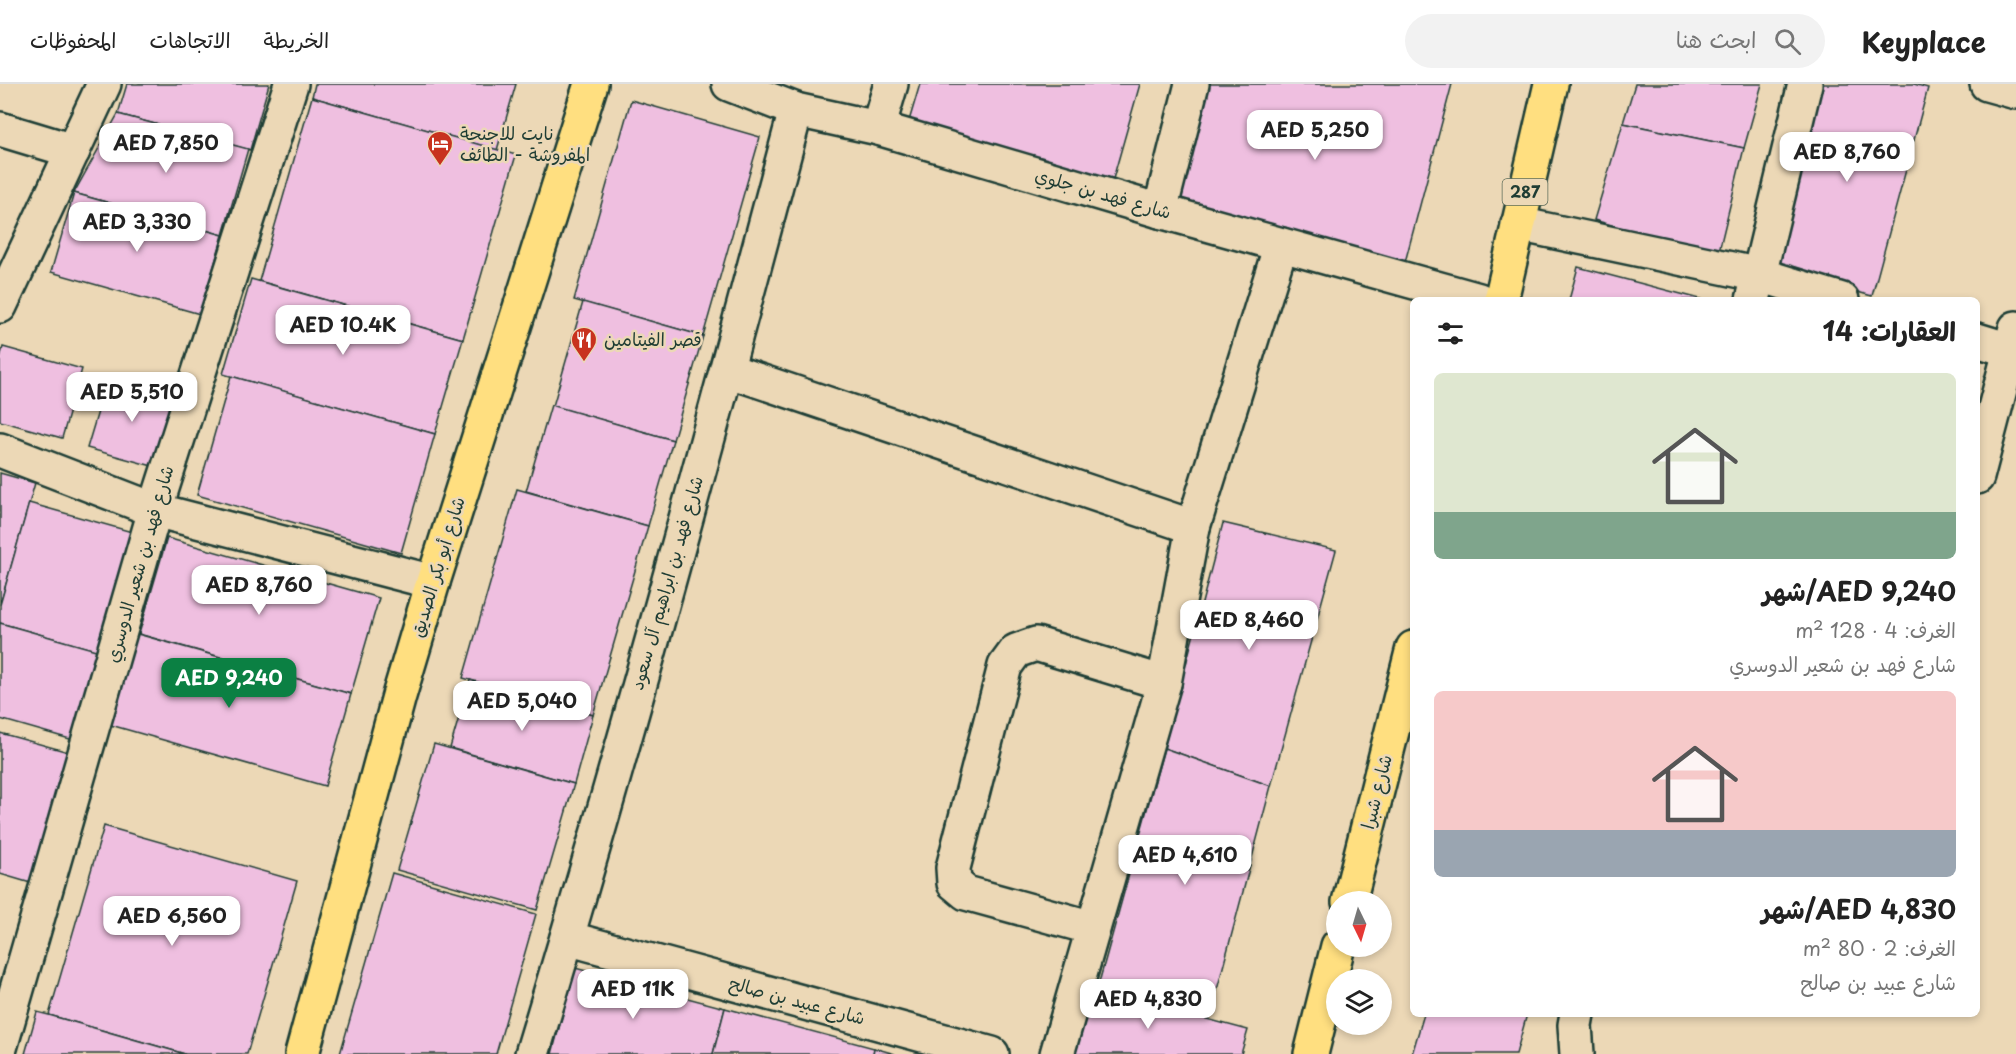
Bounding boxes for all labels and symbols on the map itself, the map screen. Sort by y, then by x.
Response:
pin: AED 5,250 [1246,110,1384,161]
place label: نايت للاجنحة المفروشة - الطائف [460,119,590,167]
pin: AED 7,850 [97,123,235,174]
hotel icon: نايت للاجنحة المفروشة - الطائف [425,129,455,167]
pin: AED 8,760 [1778,132,1916,183]
street label: شارع فهد بن جلوي [1032,160,1175,226]
road number: 287 [1502,179,1547,205]
pin: AED 3,330 [68,202,206,253]
pin: AED 10.4K [274,305,412,356]
restaurant icon: قصر الفيتامين [569,325,599,363]
place label: قصر الفيتامين [604,325,702,352]
pin: AED 5,510 [63,372,201,423]
street label: شارع فهد بن شعير الدوسري [97,462,181,666]
street label: شارع فهد بن ابراهيم آل سعود [622,472,711,693]
street label: شارع أبو بكر الصديق [402,493,471,640]
pin: AED 8,760 [190,565,328,616]
pin: AED 8,460 [1180,600,1318,651]
pin: AED 9,240 [160,658,298,709]
pin: AED 5,040 [453,681,591,732]
street label: شارع شبرا [1353,751,1398,832]
pin: AED 4,610 [1116,835,1254,886]
north arrow [1326,891,1392,957]
pin: AED 6,560 [103,896,241,947]
street label: شارع عبيد بن صالح [726,968,868,1031]
pin: AED 11K [578,969,688,1020]
pin: AED 4,830 [1079,979,1217,1030]

